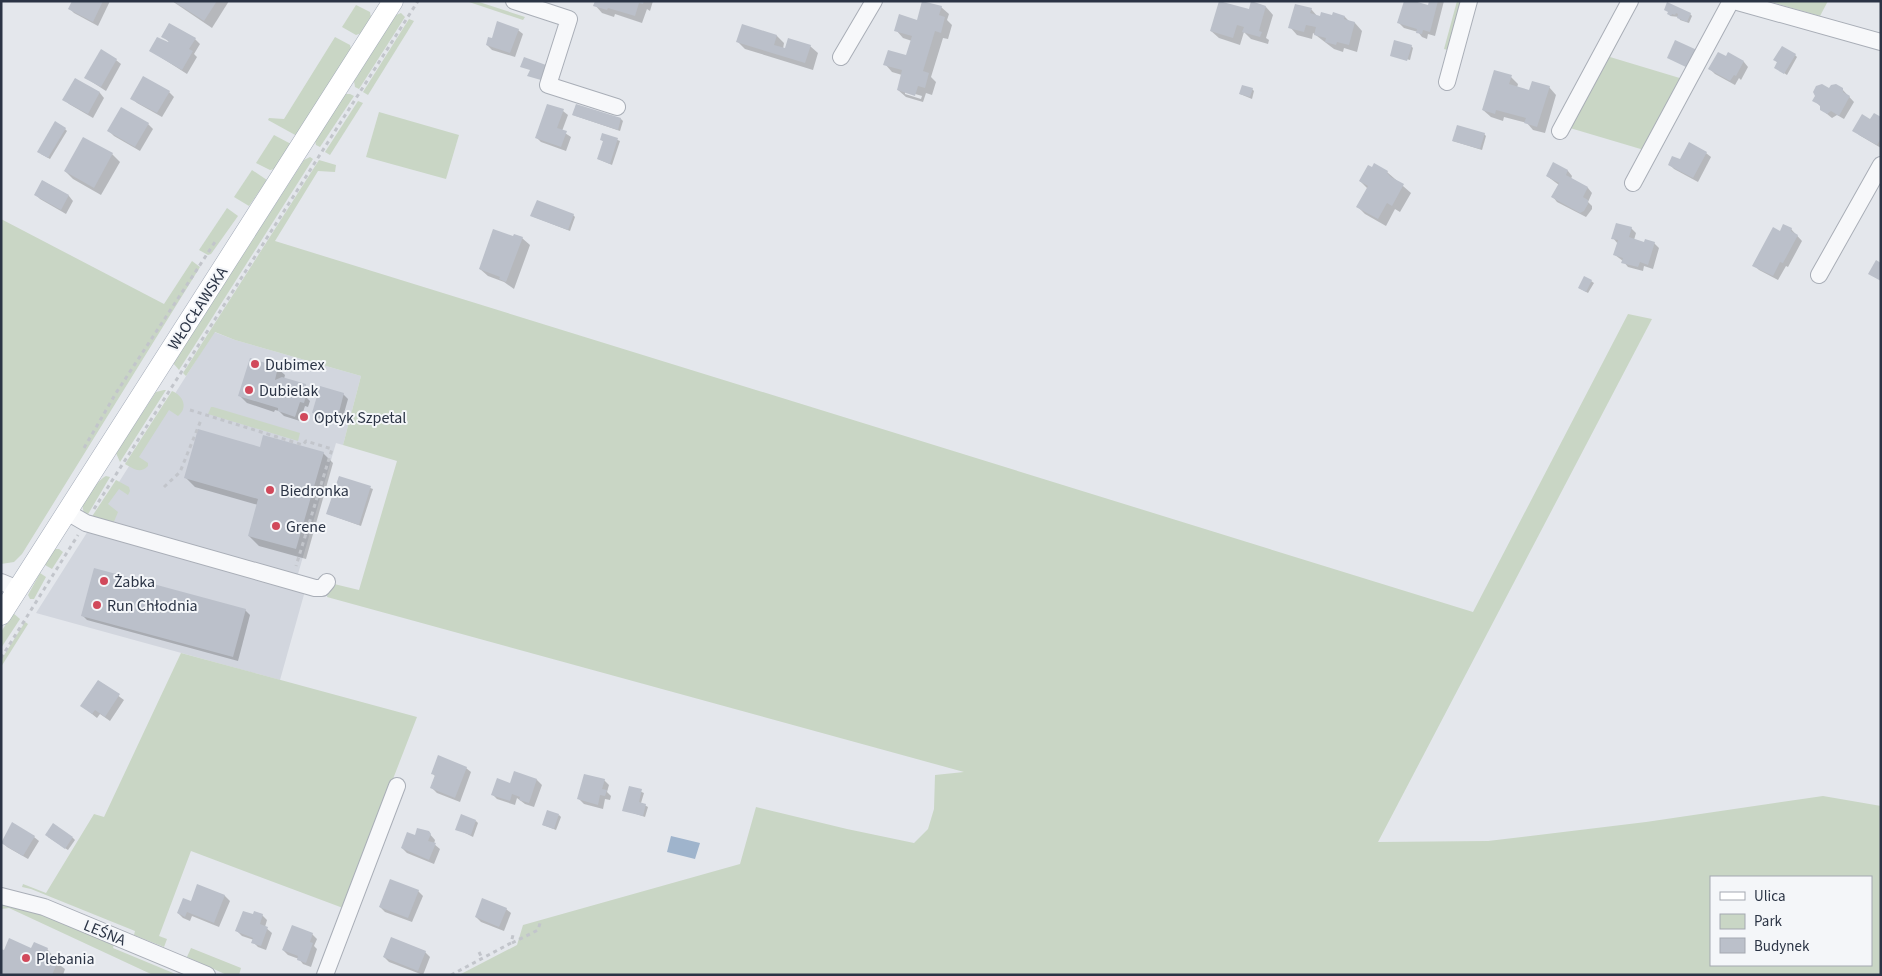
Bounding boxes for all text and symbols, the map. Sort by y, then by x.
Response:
street label: WŁOCŁAWSKA [163,262,233,355]
place label: Dubimex [265,354,325,376]
marker: Dubimex [249,358,261,370]
place label: Dubielak [259,380,318,402]
marker: Dubielak [243,384,255,396]
place label: Optyk Szpetal [314,407,406,429]
marker: Optyk Szpetal [298,411,310,423]
place label: Biedronka [280,480,349,502]
marker: Biedronka [264,484,276,496]
place label: Grene [286,516,326,538]
marker: Grene [270,520,282,532]
place label: Żabka [114,571,155,593]
marker: Żabka [98,575,110,587]
place label: Run Chłodnia [107,595,198,617]
marker: Run Chłodnia [91,599,103,611]
legend [1710,876,1872,966]
text: Ulica [1754,886,1785,907]
text: Park [1754,911,1783,932]
street label: LEŚNA [80,915,129,951]
text: Budynek [1754,936,1810,957]
place label: Plebania [36,948,95,970]
marker: Plebania [20,952,32,964]

